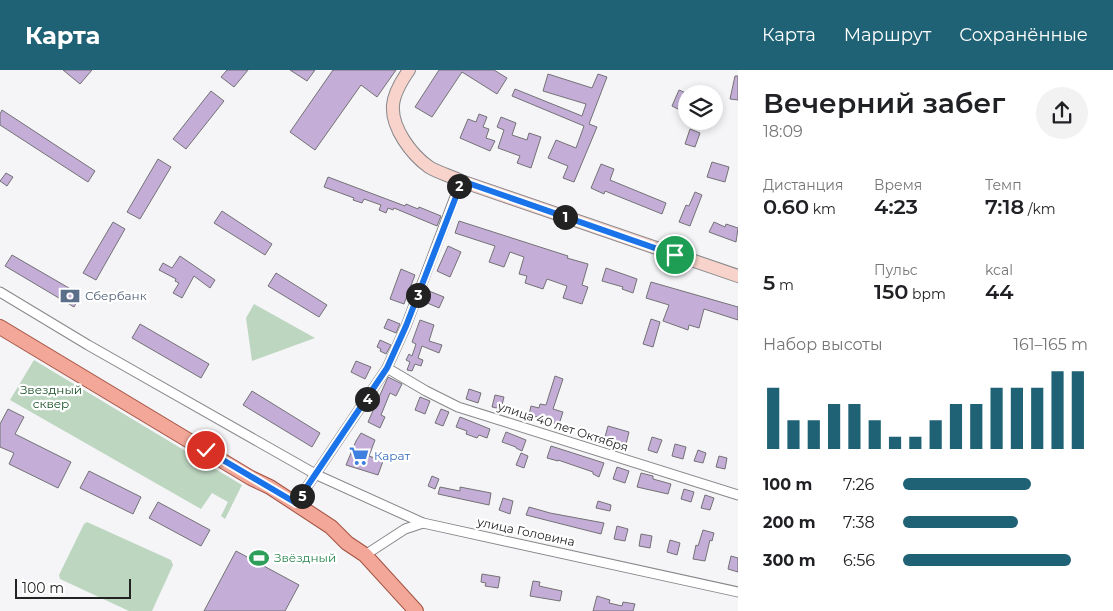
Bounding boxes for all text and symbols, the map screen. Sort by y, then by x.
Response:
text: Карта [25,21,100,50]
text: Карта [762,24,816,46]
text: Маршрут [844,24,931,46]
text: Сохранённые [959,24,1088,46]
map controls [678,85,723,130]
button: layers [678,85,723,130]
text: Вечерний забег [763,86,1005,120]
button: share [1036,87,1088,139]
text: 18:09 [763,122,803,141]
pin: 2 [446,174,472,198]
text: Дистанция [763,176,843,194]
text: Время [874,176,922,194]
text: Темп [985,176,1022,194]
text: 2 [455,177,464,195]
text: 0.60 [763,194,809,219]
text: 4:23 [874,194,918,219]
text: 7:18 [985,194,1024,219]
text: km [809,200,836,218]
text: /km [1024,200,1056,218]
pin: 1 [552,204,578,230]
text: 1 [563,208,568,226]
pin [654,234,696,276]
icon: arrive [661,241,689,269]
text: Пульс [874,261,918,279]
text: kcal [985,261,1013,279]
text: 5 [763,270,775,295]
text: m [775,276,794,294]
text: 150 [874,279,908,304]
text: 44 [985,279,1014,304]
pin: 3 [406,282,430,308]
bank icon: Сбербанк [59,285,81,307]
text: bpm [908,285,946,303]
text: 3 [414,286,423,304]
place label: Сбербанк [85,288,147,303]
text: Набор высоты [763,335,883,354]
text: 161–165 m [1013,335,1088,354]
park label: Звездный сквер [20,382,82,411]
pin: 4 [354,386,380,412]
text: 4 [363,390,372,408]
street label: улица 40 лет Октября [495,398,630,455]
pin [185,429,227,471]
icon: check [192,436,220,464]
supermarket icon: Карат [348,445,370,467]
place label: Карат [374,448,410,463]
text: 100 m [763,475,812,494]
text: 7:26 [843,475,874,494]
pin: 5 [290,484,314,508]
text: 5 [298,487,307,505]
text: 200 m [763,513,815,532]
text: 7:38 [843,513,875,532]
street label: улица Головина [475,514,576,549]
sports icon: Звёздный [248,547,270,569]
place label: Звёздный [274,550,336,565]
text: 300 m [763,551,816,570]
text: 6:56 [843,551,875,570]
scale bar [15,576,131,599]
text: 100 m [22,579,64,597]

